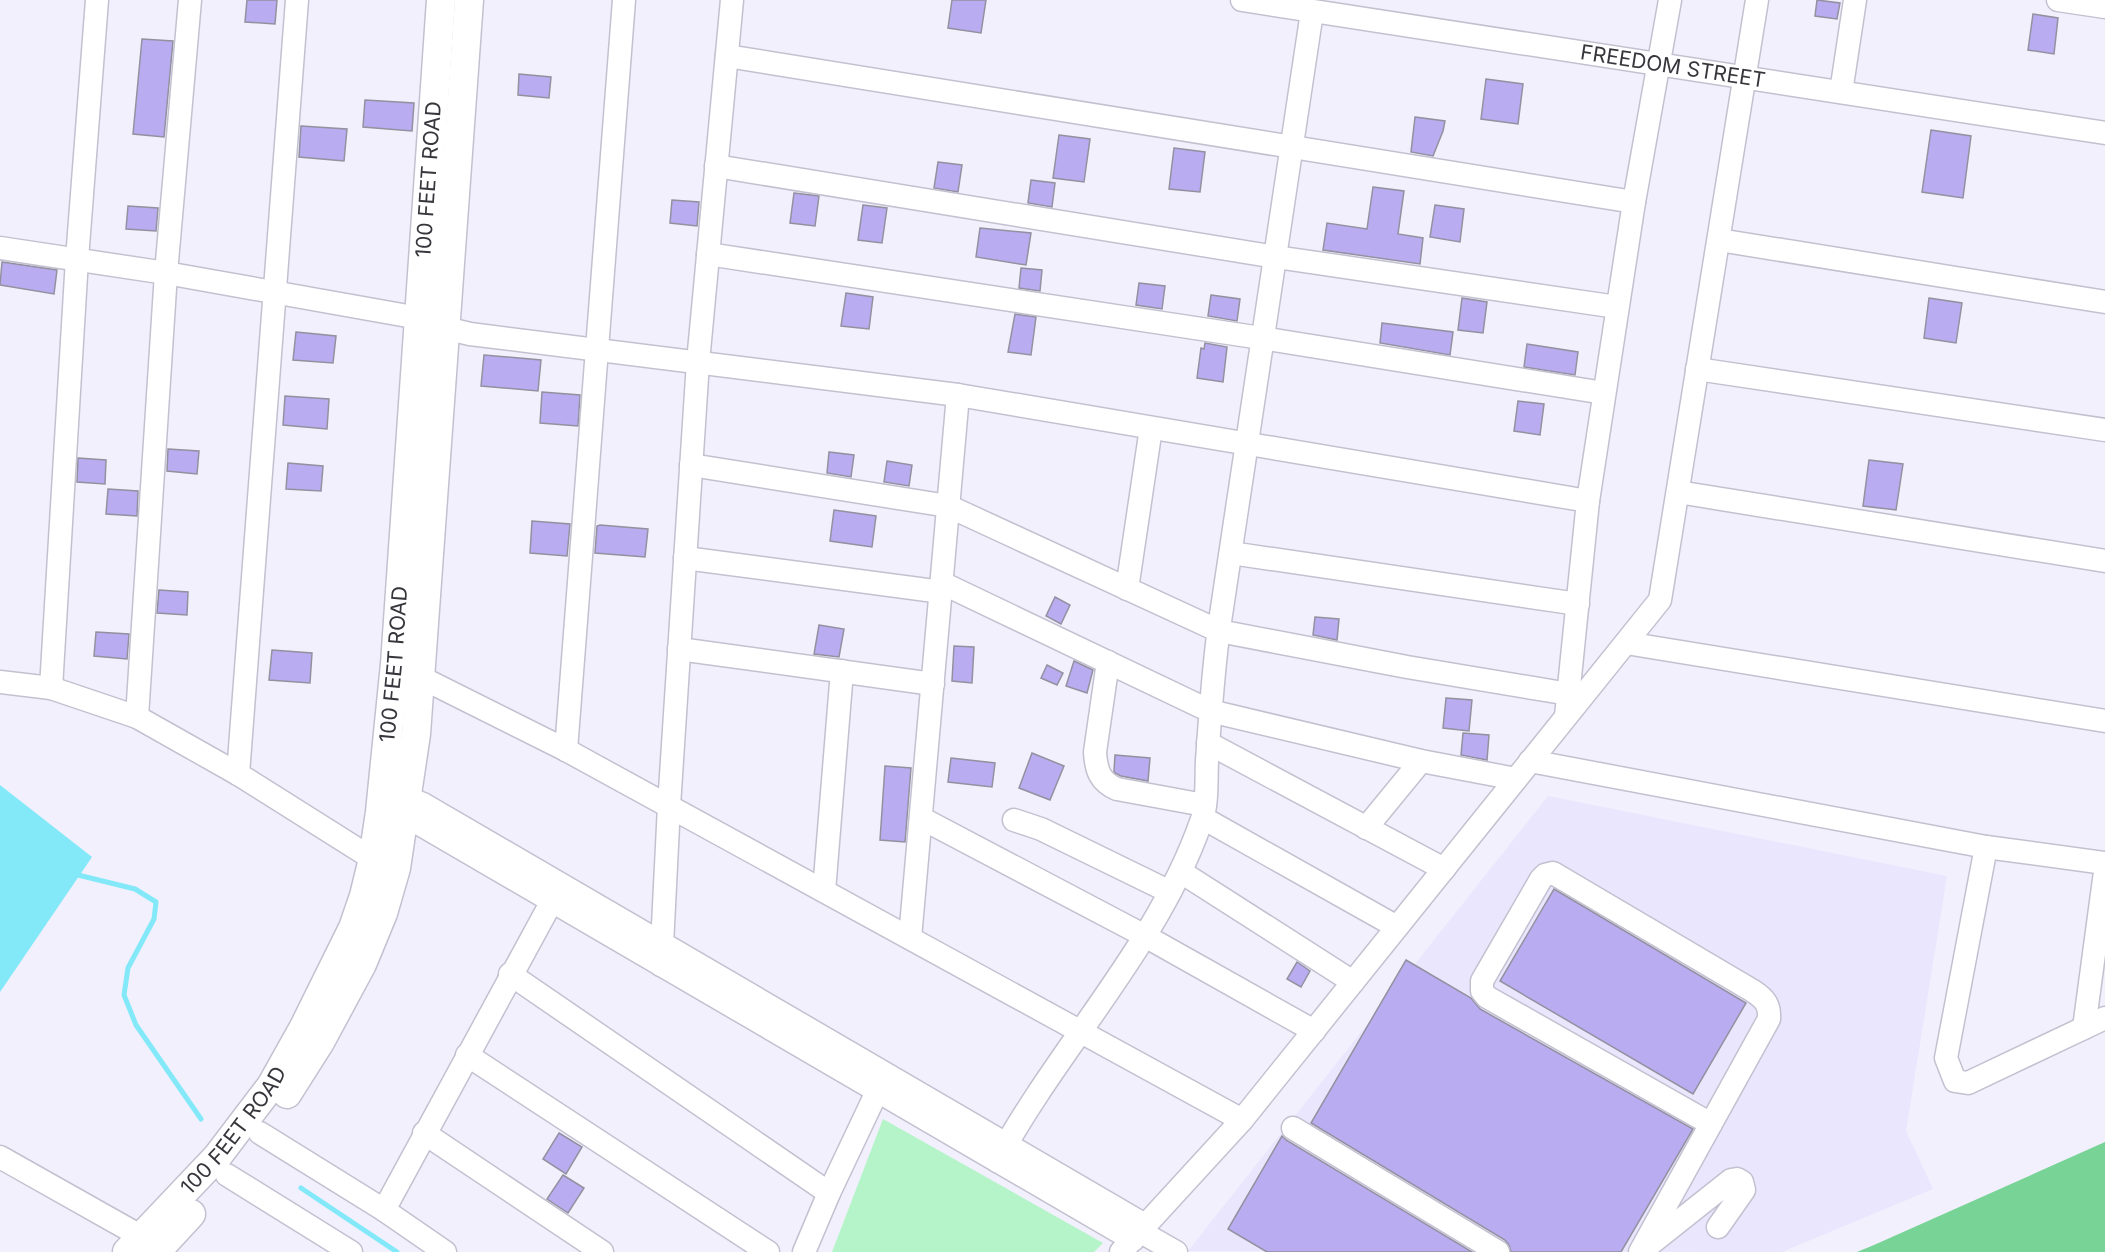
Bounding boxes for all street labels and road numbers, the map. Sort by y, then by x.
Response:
street label: FREEDOM STREET [1579,39,1767,92]
street label: 100 FEET ROAD [410,100,446,258]
street label: 100 FEET ROAD [374,585,412,743]
street label: 100 FEET ROAD [175,1062,291,1199]

